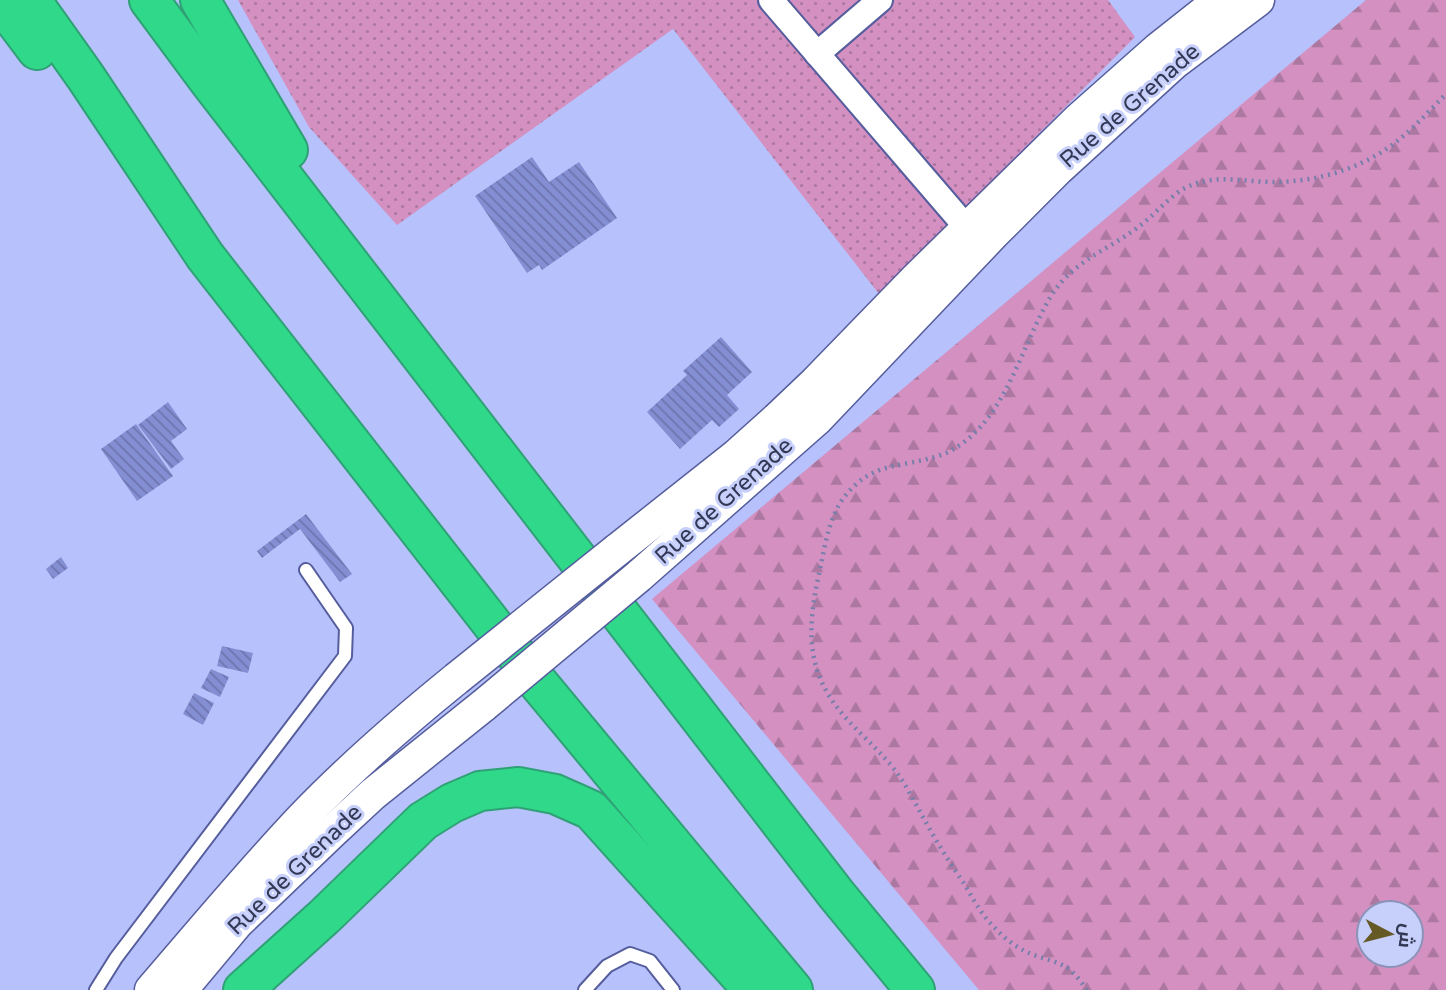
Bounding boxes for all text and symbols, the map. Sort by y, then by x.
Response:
street label: Rue de Grenade [1054,38,1206,174]
street label: Rue de Grenade [649,432,799,570]
street label: Rue de Grenade [222,799,368,941]
north arrow [1355,899,1425,969]
text: ش [1393,923,1418,949]

